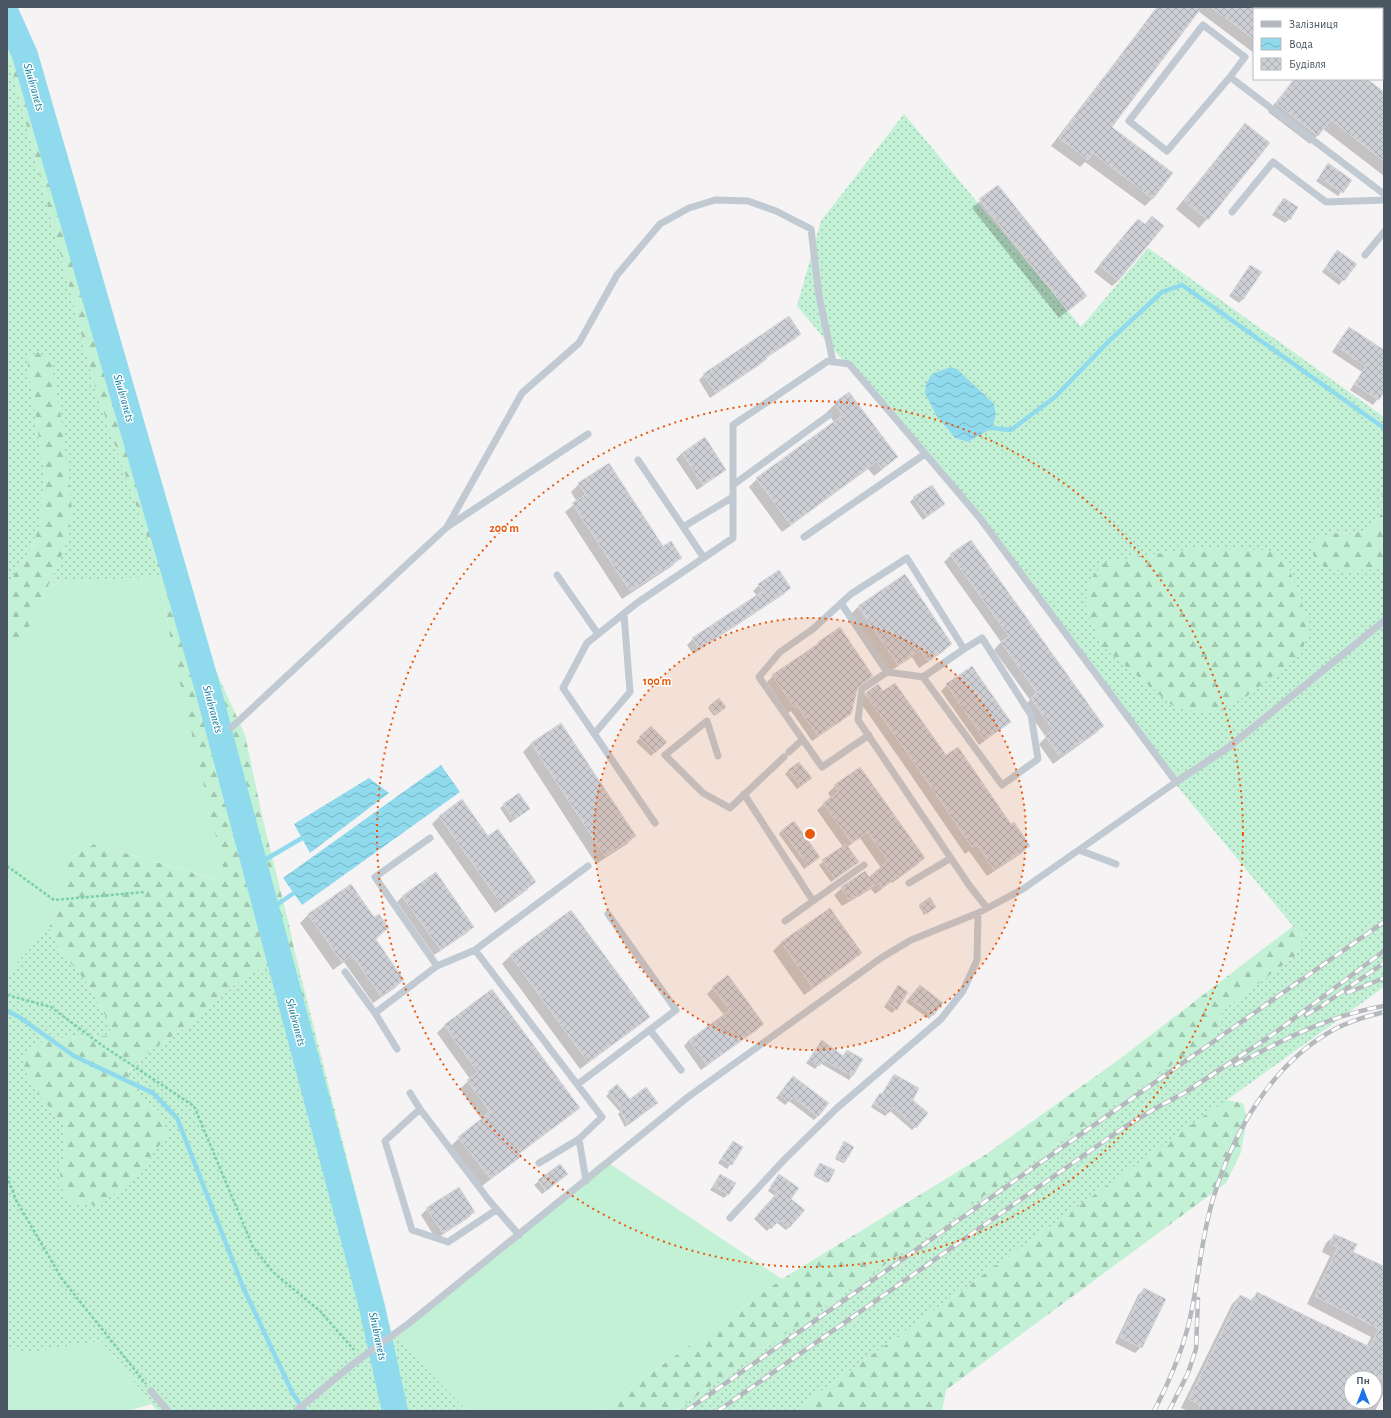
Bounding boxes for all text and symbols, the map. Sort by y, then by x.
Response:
legend [1253,8,1383,80]
text: Залізниця [1289,18,1338,30]
text: Вода [1289,38,1313,50]
text: Будівля [1289,58,1326,71]
water label: Shubranets [21,62,47,112]
water label: Shubranets [111,373,137,423]
text: 200 m [489,522,519,534]
text: 100 m [643,675,671,687]
water label: Shubranets [201,684,225,734]
centre of rings [803,827,817,841]
water label: Shubranets [284,997,308,1047]
water label: Shubranets [367,1311,389,1361]
north arrow [1343,1370,1383,1410]
text: Пн [1356,1375,1370,1386]

